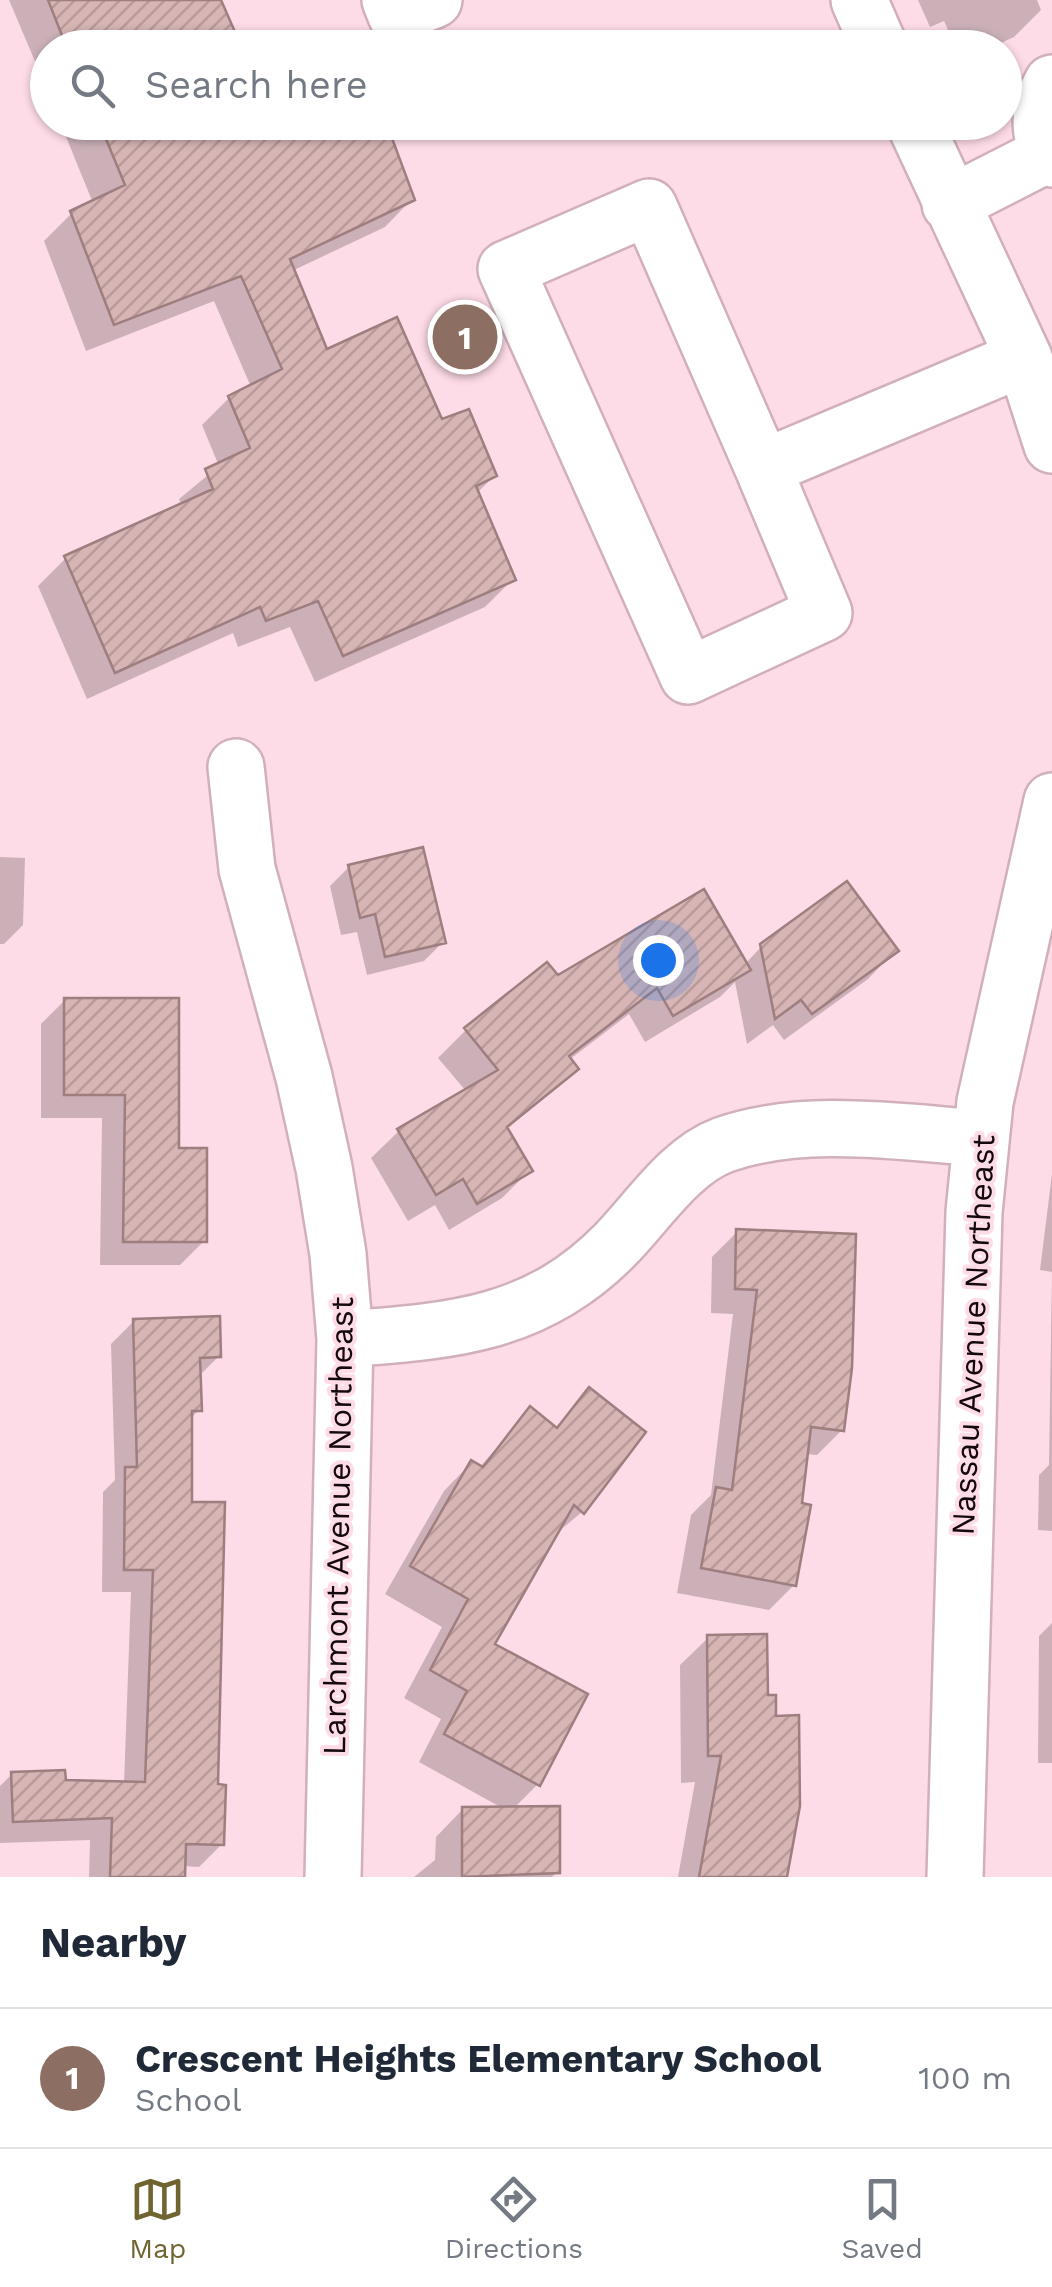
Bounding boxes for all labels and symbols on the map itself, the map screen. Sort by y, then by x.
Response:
pin: 1 [432,300,498,374]
your location [633,935,684,986]
street label: Nassau Avenue Northeast [944,1134,1002,1536]
street label: Larchmont Avenue Northeast [315,1296,361,1756]

